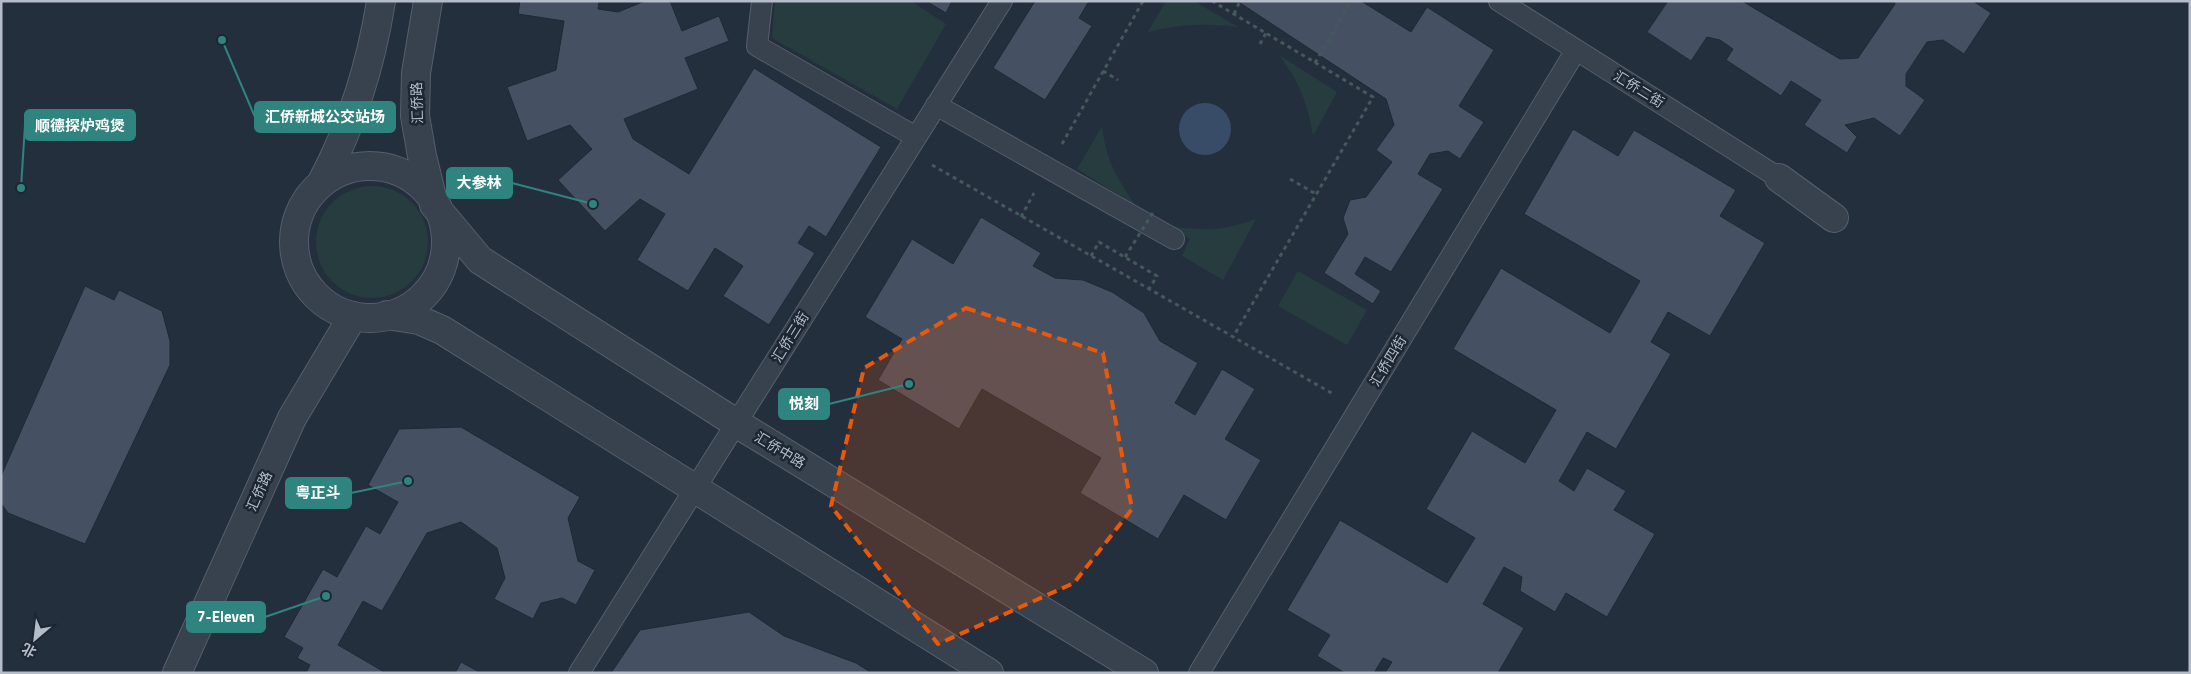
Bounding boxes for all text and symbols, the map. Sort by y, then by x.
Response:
street label: 汇侨二街 [1610,65,1669,112]
street label: 汇侨路 [405,82,428,124]
callout: 汇侨新城公交站场 [255,102,395,132]
text: 汇侨新城公交站场 [265,105,385,128]
callout: 顺德探炉鸡煲 [25,110,135,140]
text: 顺德探炉鸡煲 [35,114,125,137]
callout: 大参林 [447,168,512,198]
text: 大参林 [456,171,502,194]
street label: 汇侨三街 [766,307,813,366]
street label: 汇侨四街 [1364,331,1411,390]
callout: 悦刻 [779,389,829,419]
text: 悦刻 [789,392,819,415]
street label: 汇侨中路 [751,426,810,473]
street label: 汇侨路 [240,467,277,514]
callout: 粤正斗 [286,478,351,508]
text: 粤正斗 [295,481,341,504]
callout: 7-Eleven [187,602,265,632]
text: 7-Eleven [197,605,255,628]
north arrow [10,614,60,664]
text: 北 [18,638,40,663]

